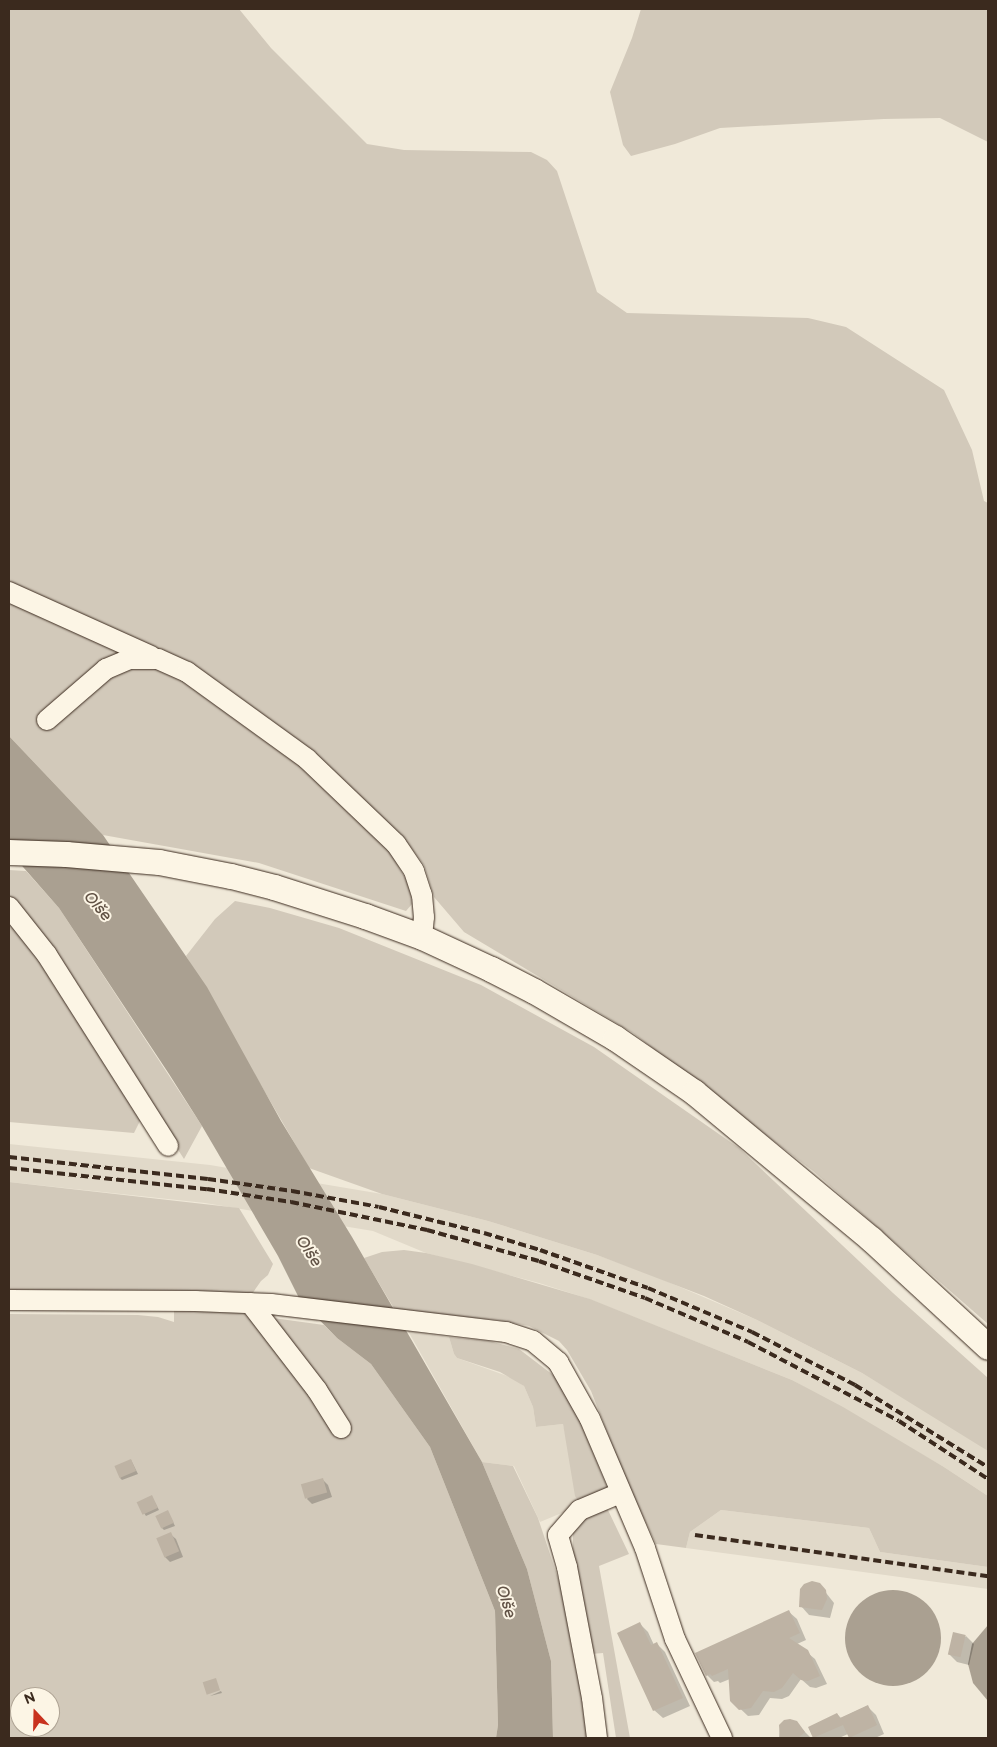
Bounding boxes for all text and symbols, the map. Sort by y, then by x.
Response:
water label: Olše [79,888,115,926]
water label: Olše [291,1233,325,1271]
water label: Olše [491,1583,519,1621]
north arrow [10,1687,60,1737]
text: N [22,1689,38,1708]

